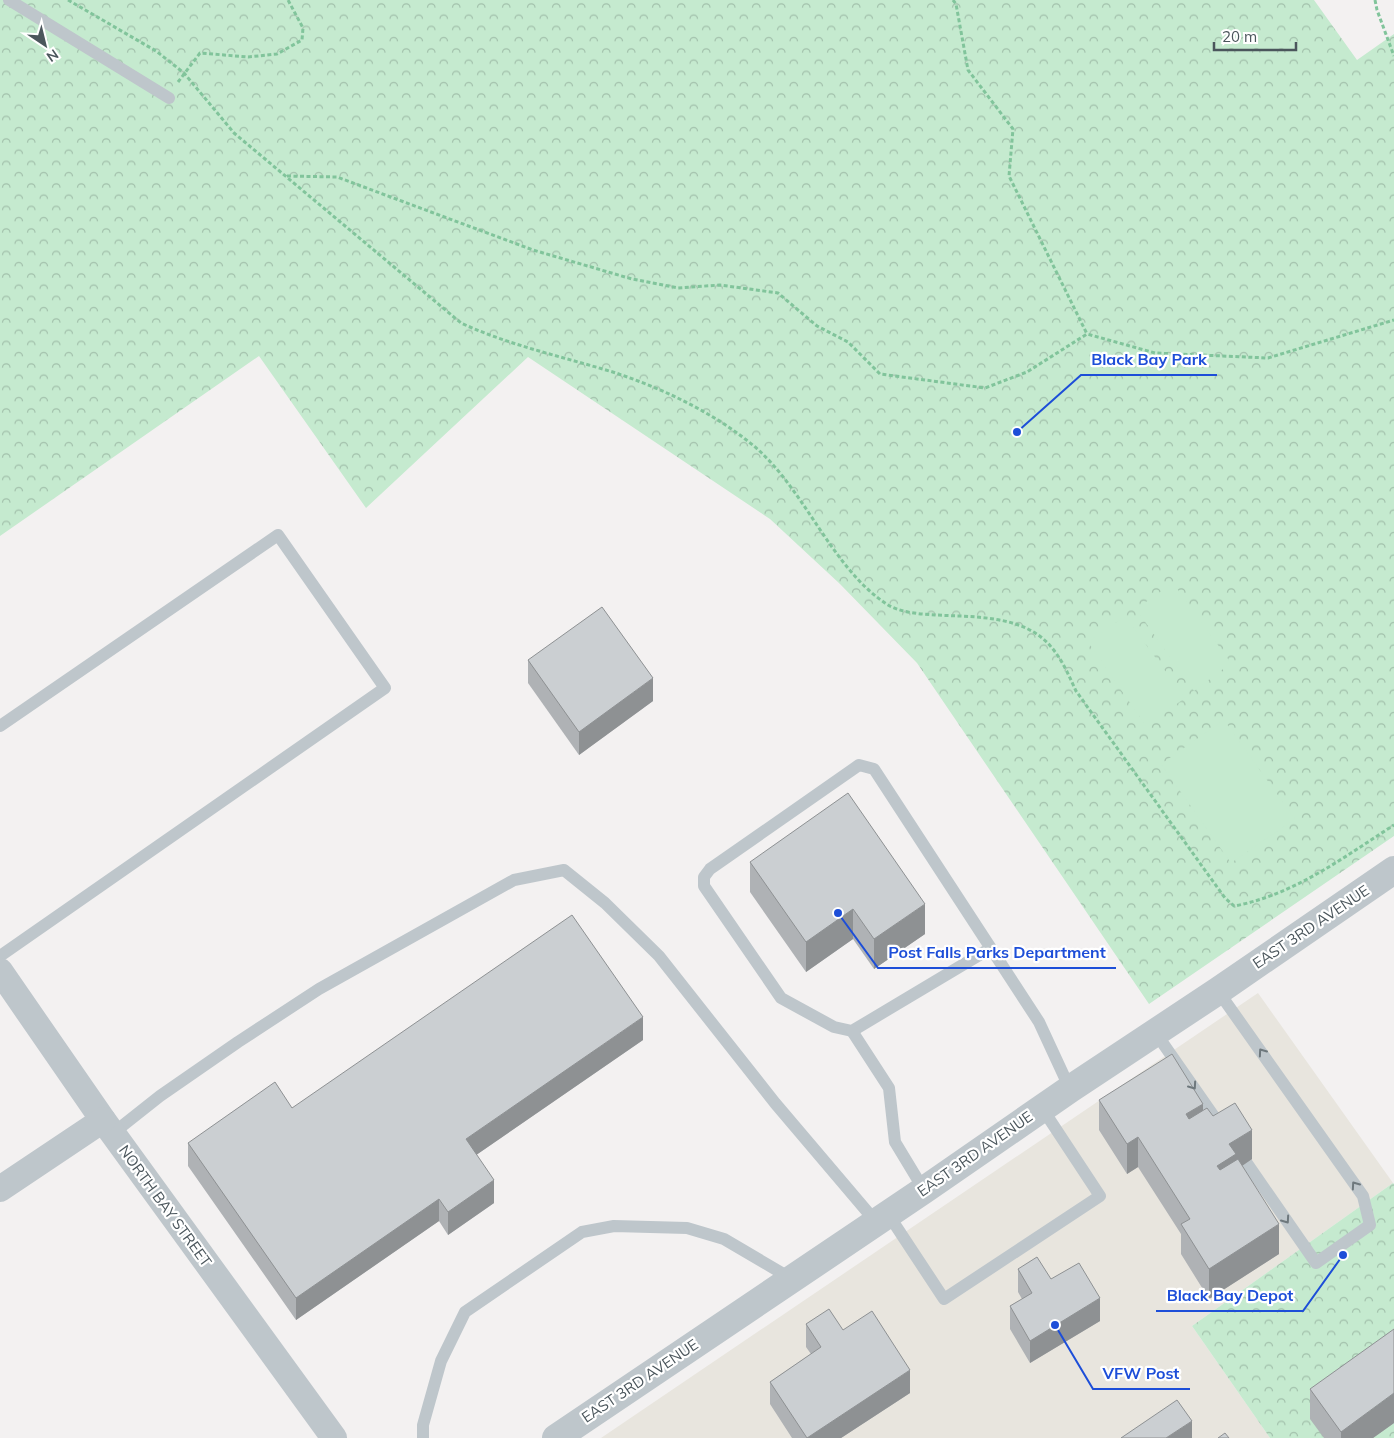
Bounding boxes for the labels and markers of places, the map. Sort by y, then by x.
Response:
callout: Black Bay Park [1081,344,1217,375]
callout: Post Falls Parks Department [878,937,1116,968]
callout: Black Bay Depot [1156,1280,1303,1311]
callout: VFW Post [1093,1358,1190,1389]

